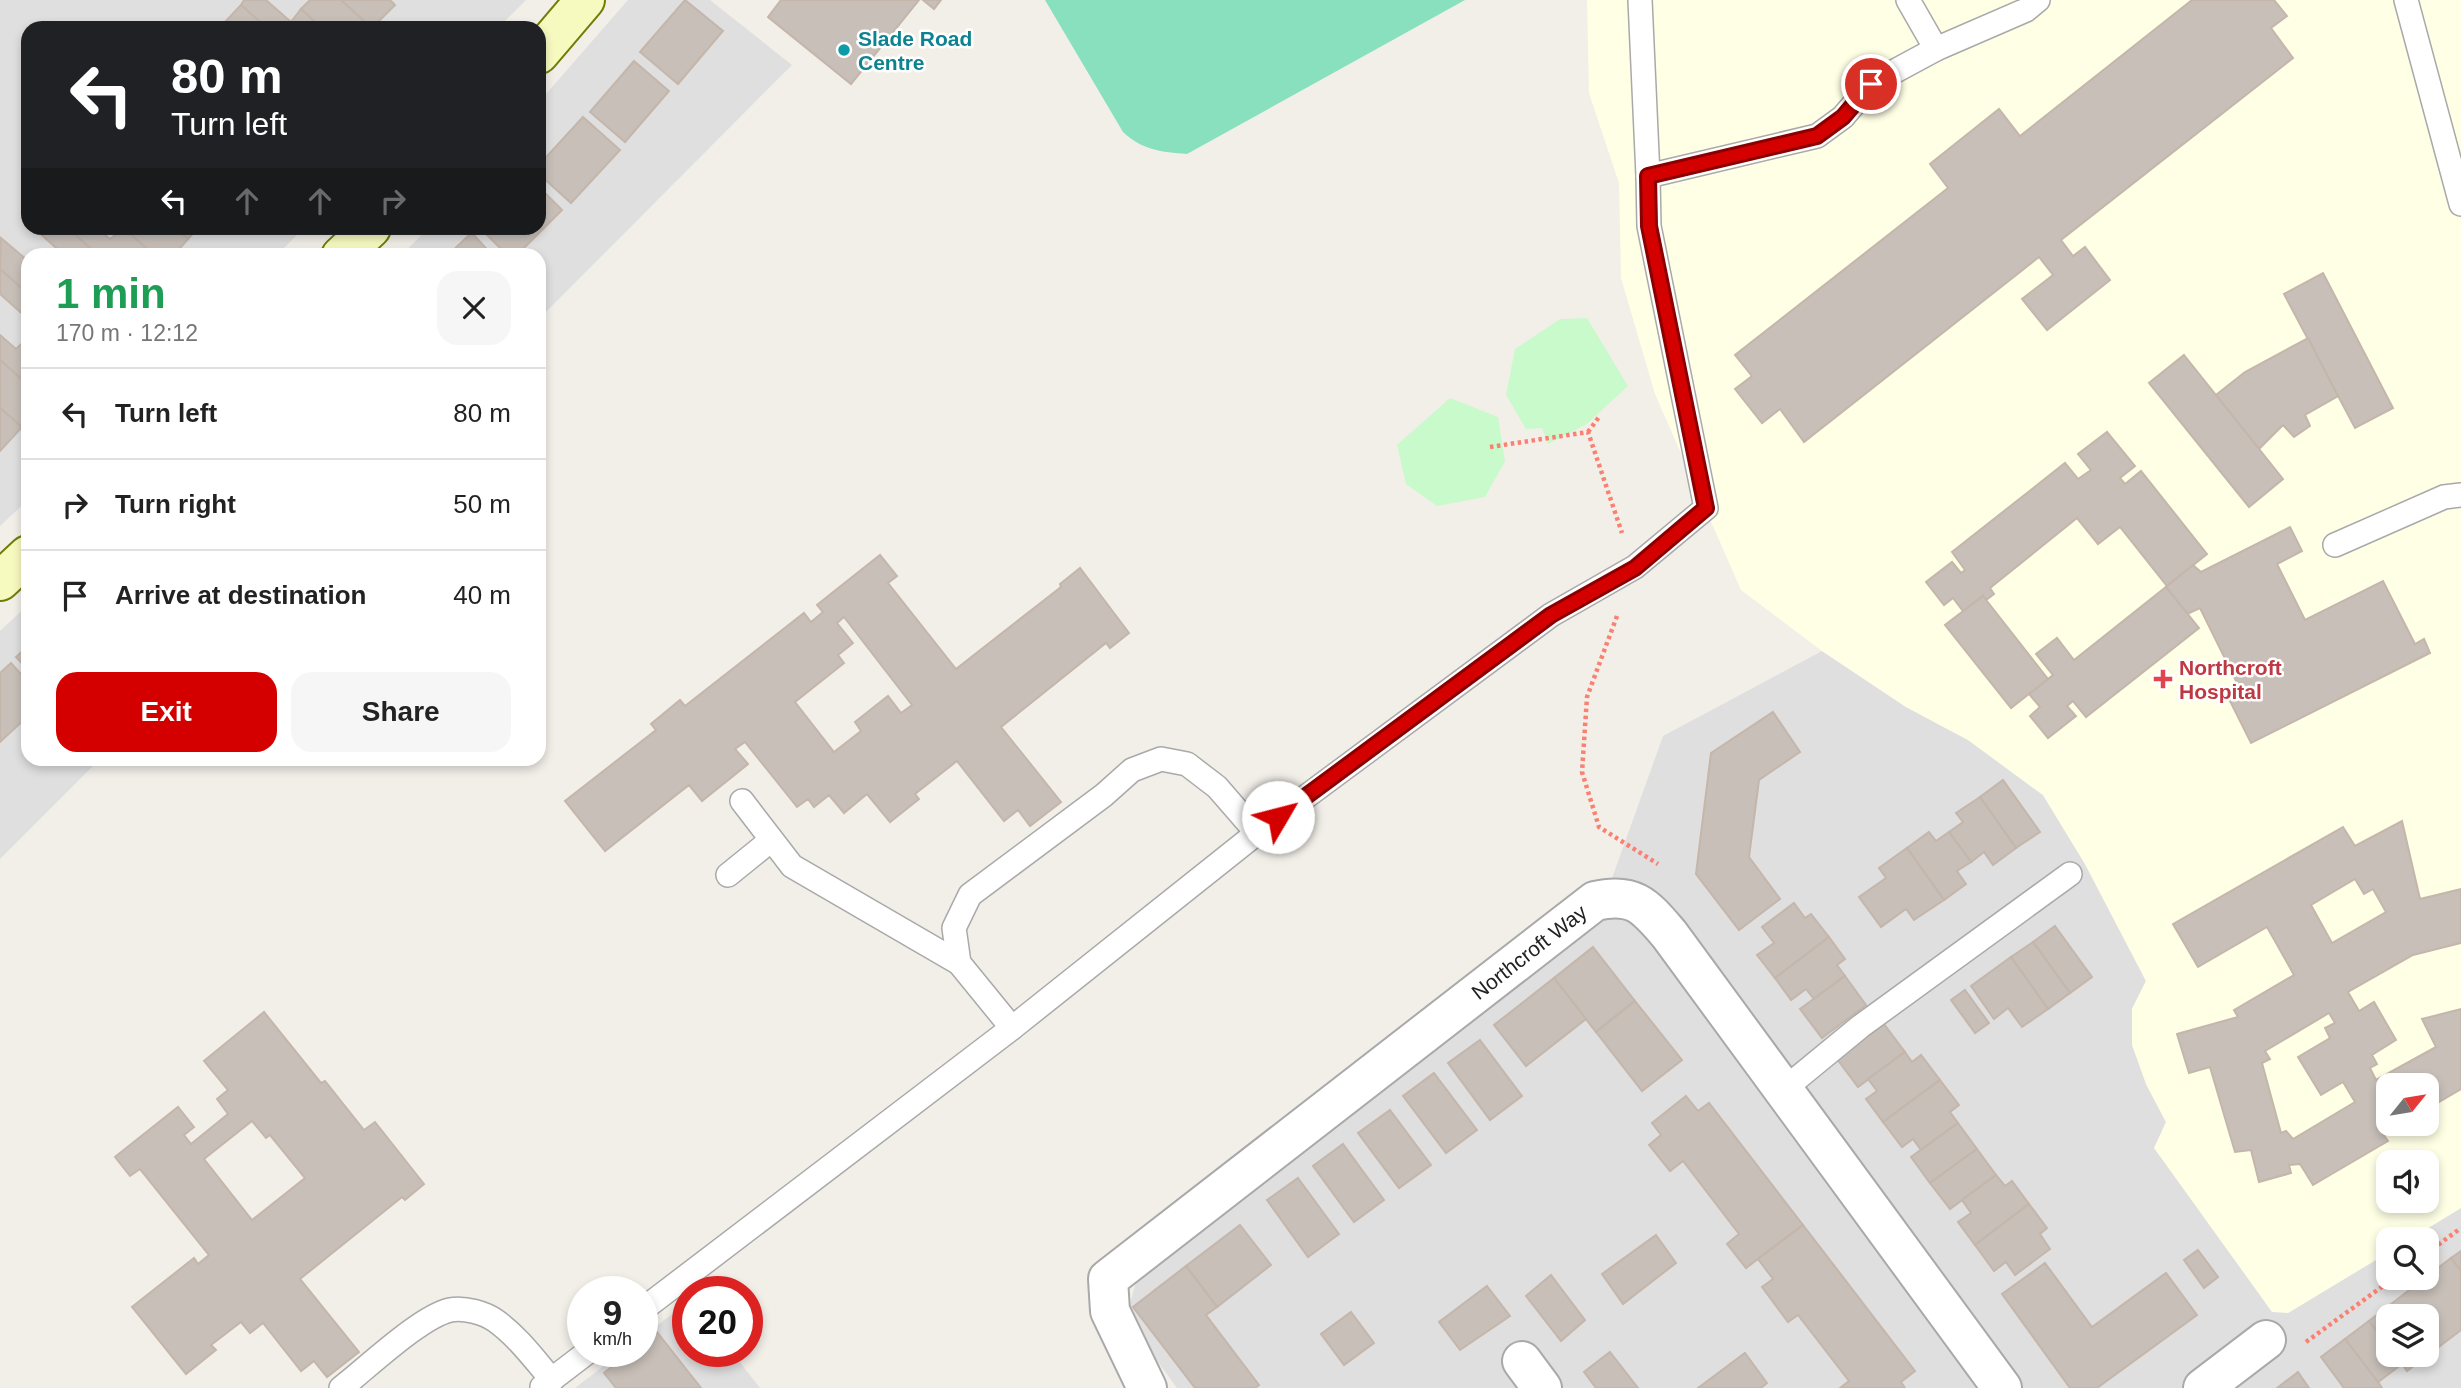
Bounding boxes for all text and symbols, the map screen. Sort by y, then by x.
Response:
place label: Slade Road Centre [858,27,972,74]
marker: Slade Road Centre [836,42,852,58]
icon: left [56,49,147,140]
text: 80 m [171,49,283,103]
pin [1841,54,1901,114]
icon: arrive [1852,65,1890,103]
text: Turn left [171,106,287,142]
icon: left [155,182,193,220]
icon: ahead [228,182,266,220]
icon: ahead [301,182,339,220]
icon: right [374,182,412,220]
text: 1 min [56,270,166,317]
button: close [437,271,511,345]
text: 170 m · 12:12 [56,320,198,346]
icon: left [56,395,94,433]
text: Turn left [115,398,217,428]
text: 80 m [453,398,511,428]
icon: right [56,486,94,524]
text: Turn right [115,489,236,519]
text: 50 m [453,489,511,519]
icon: arrive [56,577,94,615]
text: Arrive at destination [115,580,366,610]
text: 40 m [453,580,511,610]
place label: Northcroft Hospital [2179,656,2282,703]
marker: Northcroft Hospital [2153,669,2173,689]
button: Exit [56,672,277,752]
button: Share [291,672,511,752]
position arrow [1241,780,1315,854]
street label: Northcroft Way [1467,900,1591,1004]
north arrow [2376,1073,2440,1136]
map controls [2376,1073,2439,1367]
button: sound [2376,1150,2439,1213]
button: search [2376,1227,2439,1290]
speed limit sign: 20 [672,1276,763,1367]
text: 9 [603,1293,622,1332]
button: layers [2376,1304,2439,1367]
text: km/h [593,1329,632,1349]

